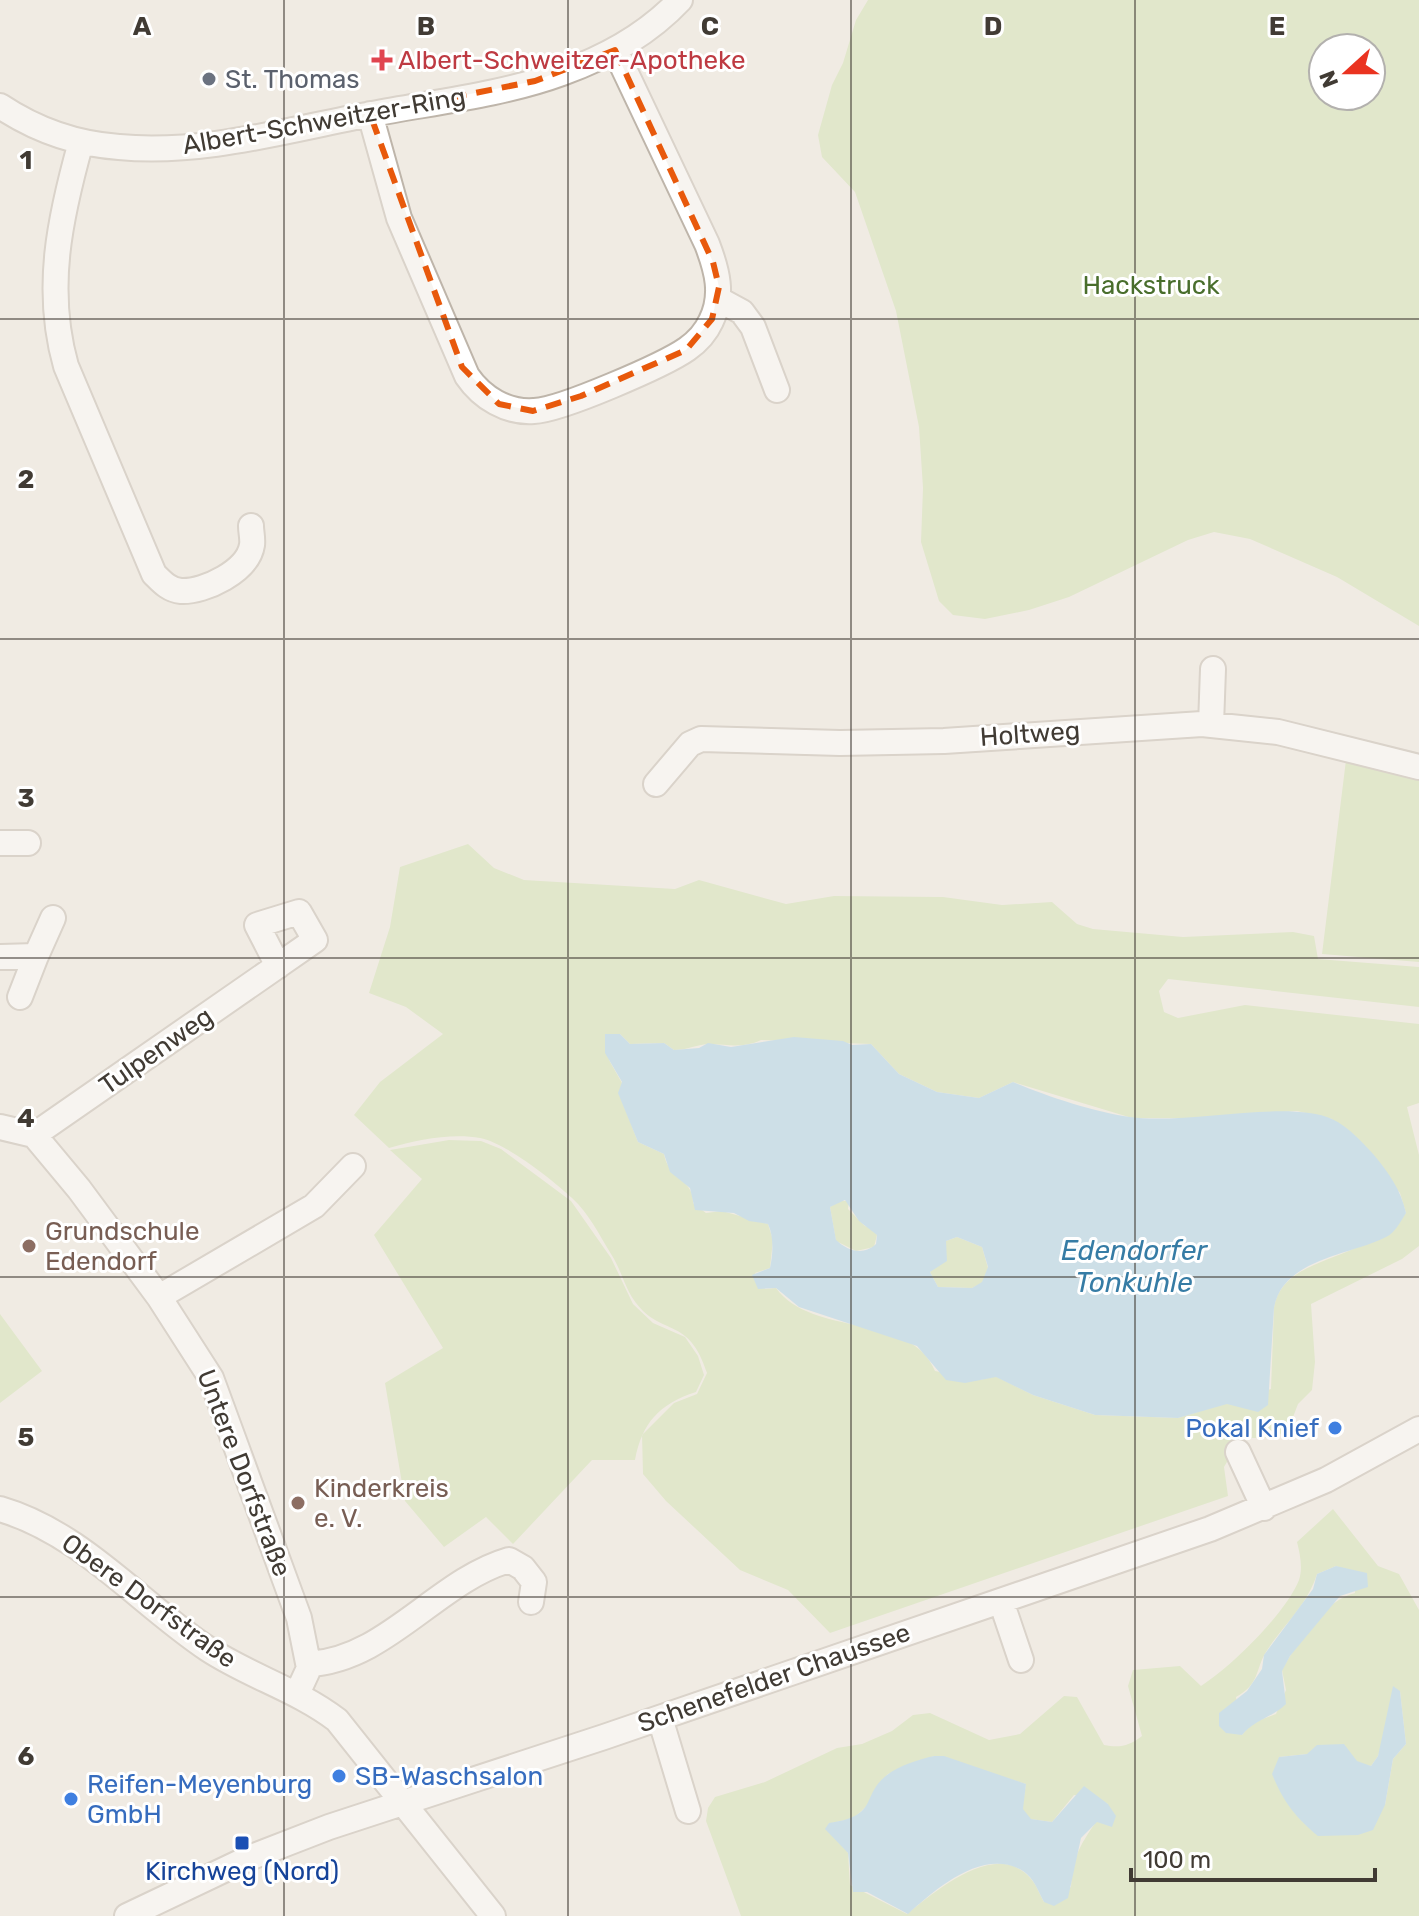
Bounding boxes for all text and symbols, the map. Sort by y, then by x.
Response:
text: A [133,11,152,42]
text: B [417,11,435,42]
text: C [701,11,719,42]
text: D [984,11,1002,42]
text: E [1269,11,1285,42]
north arrow [1307,32,1387,112]
place label: Albert-Schweitzer-Apotheke [398,45,745,76]
marker: Albert-Schweitzer-Apotheke [373,51,391,69]
place label: St. Thomas [225,64,360,95]
text: N [1313,67,1344,91]
marker: St. Thomas [200,70,218,88]
street label: Albert-Schweitzer-Ring [180,81,468,161]
text: 1 [20,145,32,176]
park label: Hackstruck [1082,270,1220,301]
text: 2 [18,464,34,495]
street label: Holtweg [979,715,1081,753]
text: 3 [17,783,35,814]
street label: Tulpenweg [93,1001,219,1101]
text: 4 [17,1103,35,1134]
place label: Grundschule Edendorf [45,1216,199,1277]
water label: Edendorfer Tonkuhle [1061,1234,1208,1299]
marker: Grundschule Edendorf [20,1237,38,1255]
street label: Untere Dorfstraße [190,1365,298,1581]
place label: Pokal Knief [1185,1413,1319,1444]
marker: Pokal Knief [1326,1419,1344,1437]
text: 5 [18,1422,34,1453]
place label: Kinderkreis e. V. [314,1473,449,1534]
marker: Kinderkreis e. V. [289,1494,307,1512]
street label: Obere Dorfstraße [56,1527,242,1675]
street label: Schenefelder Chaussee [634,1617,914,1739]
text: 6 [18,1741,35,1772]
place label: SB-Waschsalon [355,1761,543,1792]
marker: SB-Waschsalon [330,1767,348,1785]
place label: Reifen-Meyenburg GmbH [87,1769,312,1830]
marker: Reifen-Meyenburg GmbH [62,1790,80,1808]
scale bar [1131,1832,1375,1882]
marker: Kirchweg (Nord) [233,1834,251,1852]
text: 100 m [1143,1846,1211,1874]
place label: Kirchweg (Nord) [145,1856,339,1887]

